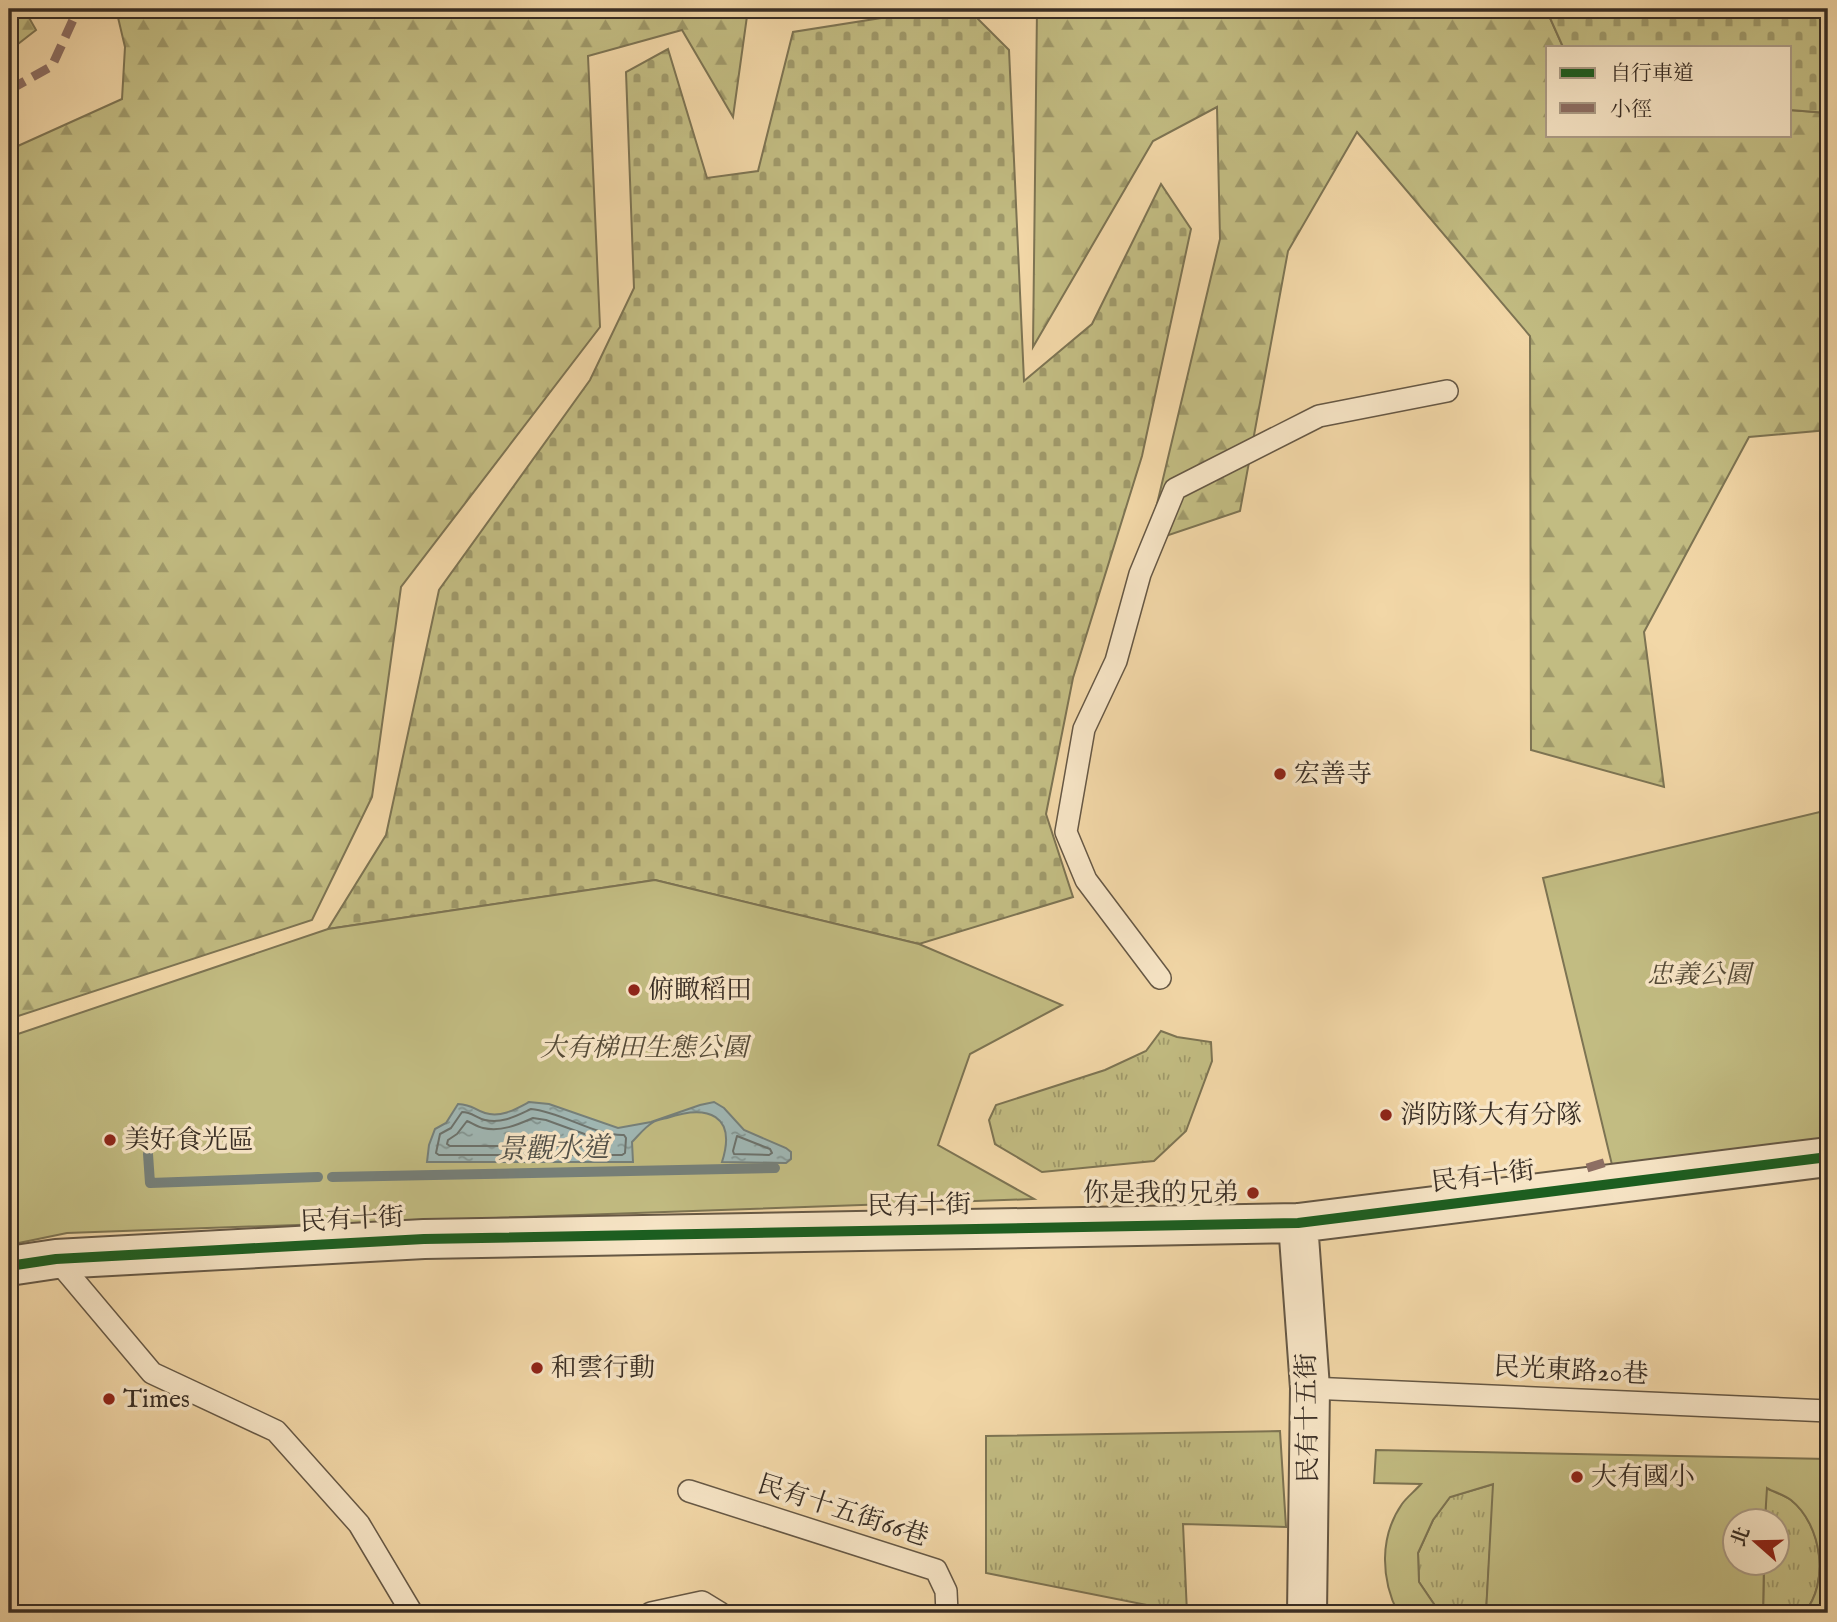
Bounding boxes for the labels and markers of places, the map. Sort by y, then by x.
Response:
place label: 宏善寺 [1294,758,1372,791]
marker: 宏善寺 [1272,766,1288,782]
place label: 俯瞰稻田 [648,974,752,1007]
marker: 俯瞰稻田 [626,982,642,998]
place label: 消防隊大有分隊 [1400,1099,1582,1132]
marker: 消防隊大有分隊 [1378,1107,1394,1123]
place label: 美好食光區 [124,1124,254,1157]
marker: 美好食光區 [102,1132,118,1148]
place label: 你是我的兄弟 [1083,1177,1239,1210]
marker: 你是我的兄弟 [1245,1185,1261,1201]
place label: 和雲行動 [551,1352,655,1385]
marker: 和雲行動 [529,1360,545,1376]
place label: Times [123,1383,190,1416]
marker: Times [101,1391,117,1407]
place label: 大有國小 [1591,1461,1695,1494]
marker: 大有國小 [1569,1469,1585,1485]

